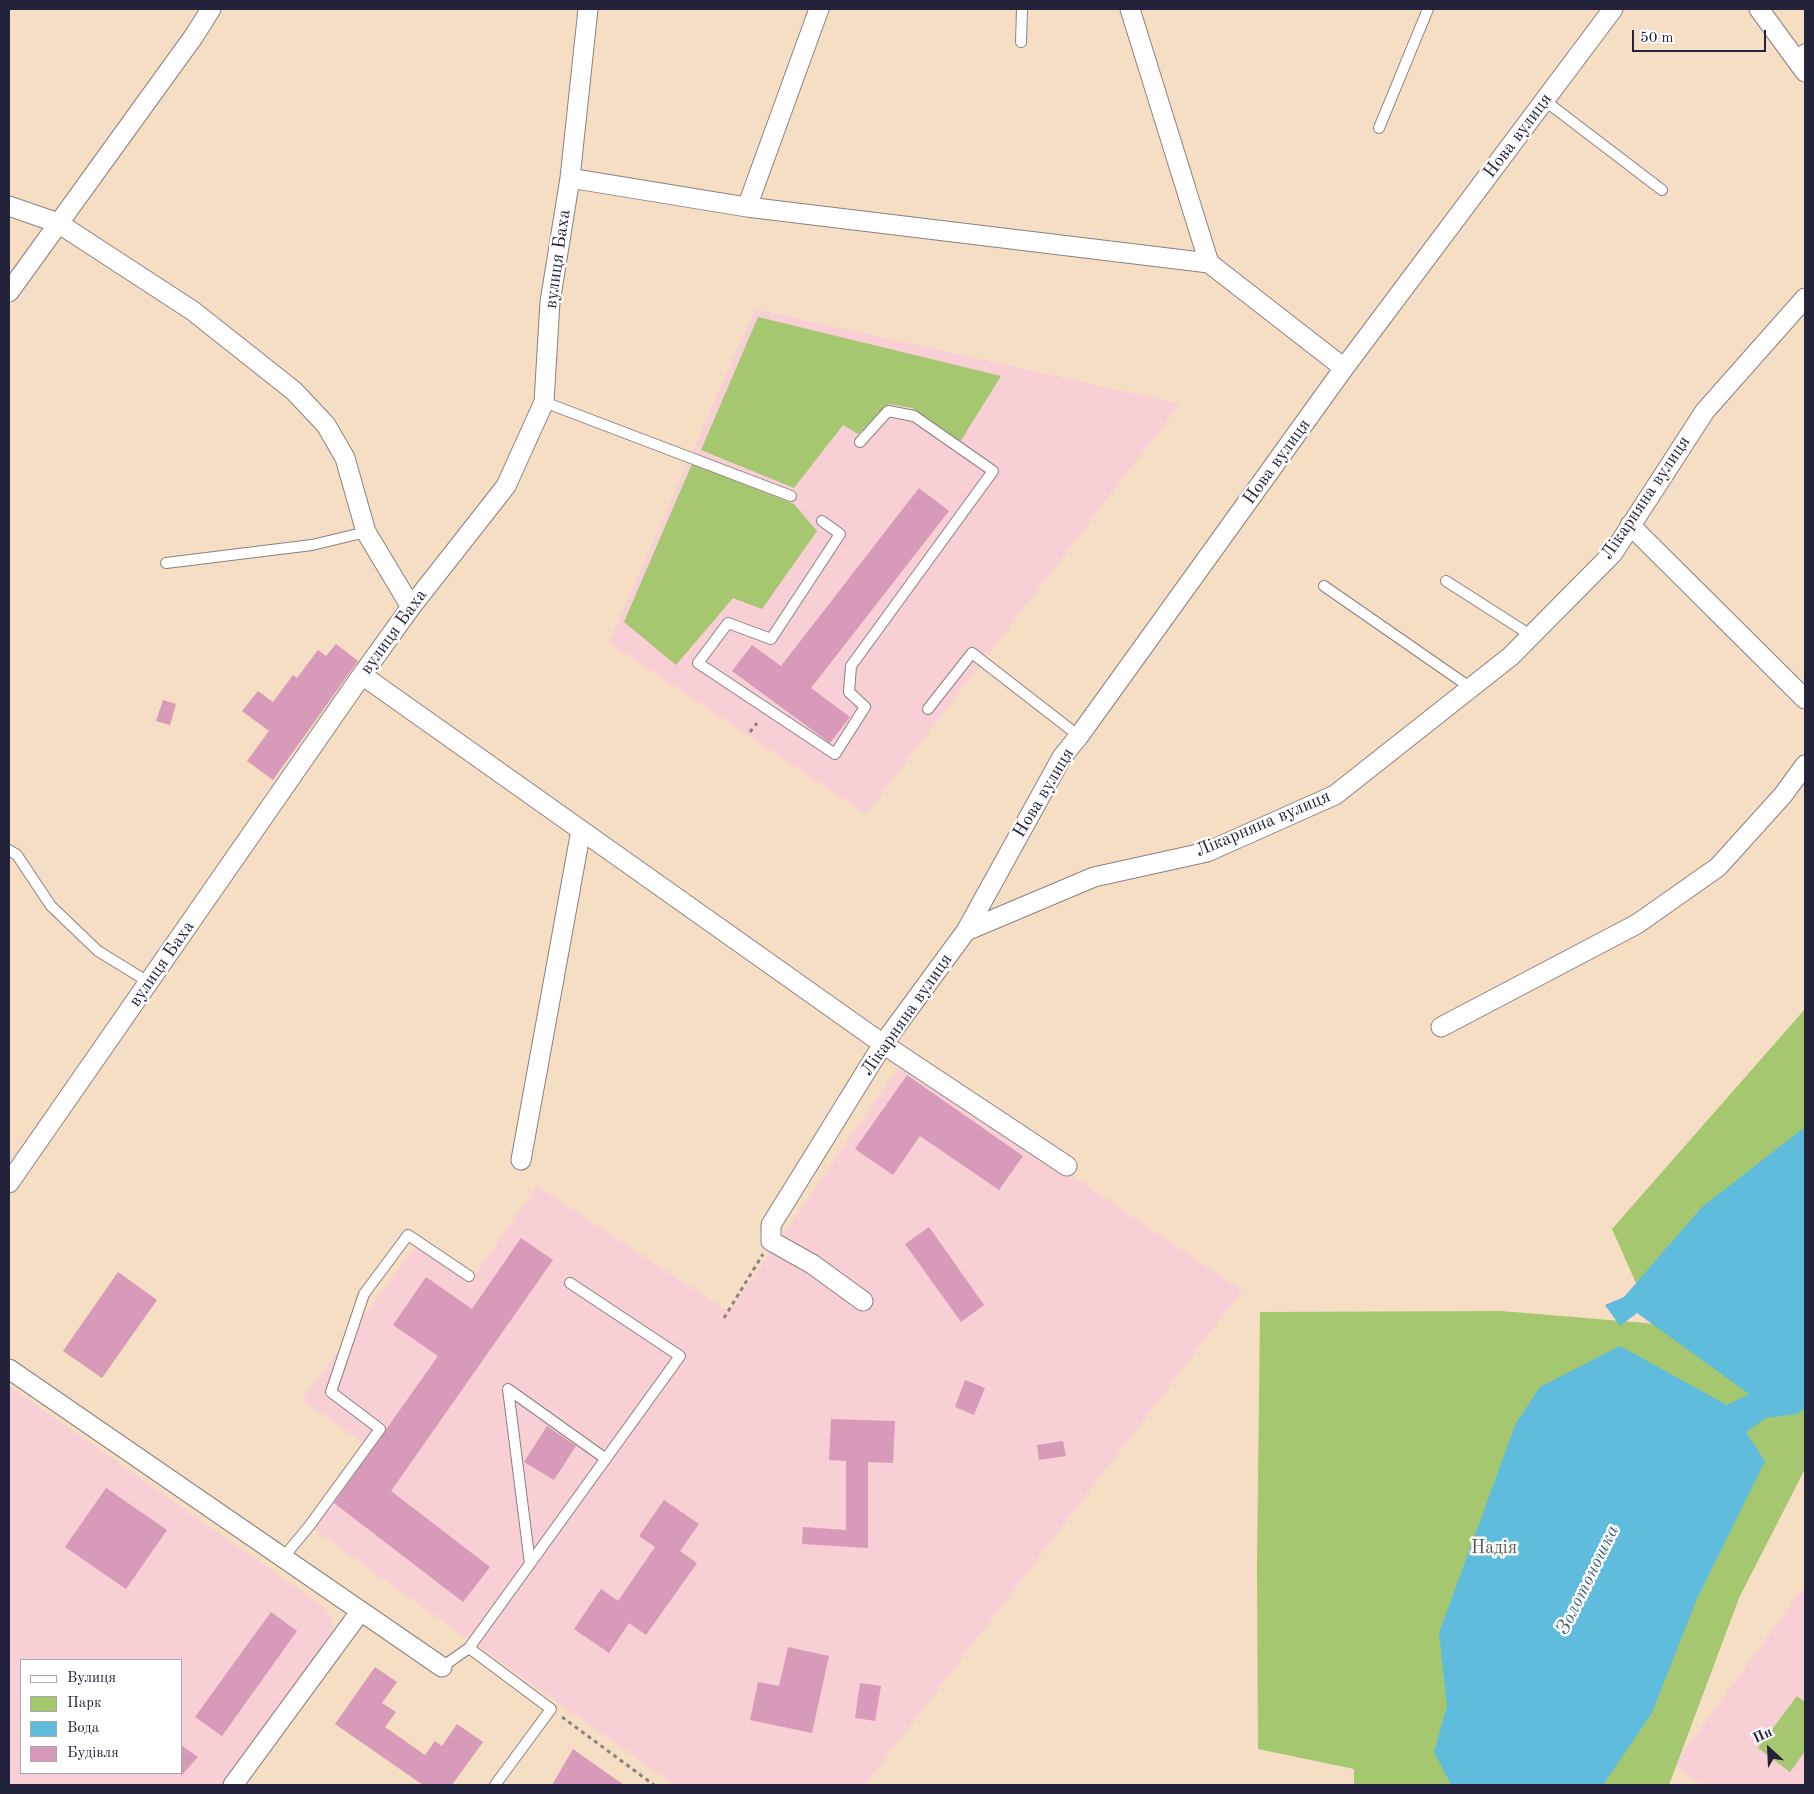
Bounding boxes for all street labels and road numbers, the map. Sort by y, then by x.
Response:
street label: Нова вулиця [1479,89,1557,183]
street label: вулиця Баха [540,208,576,310]
street label: Нова вулиця [1239,415,1315,509]
street label: Лікарняна вулиця [1597,432,1695,564]
street label: вулиця Баха [356,585,432,679]
street label: Нова вулиця [1009,744,1079,842]
street label: Лікарняна вулиця [1192,786,1334,862]
street label: вулиця Баха [124,917,200,1011]
street label: Лікарняна вулиця [857,950,957,1080]

